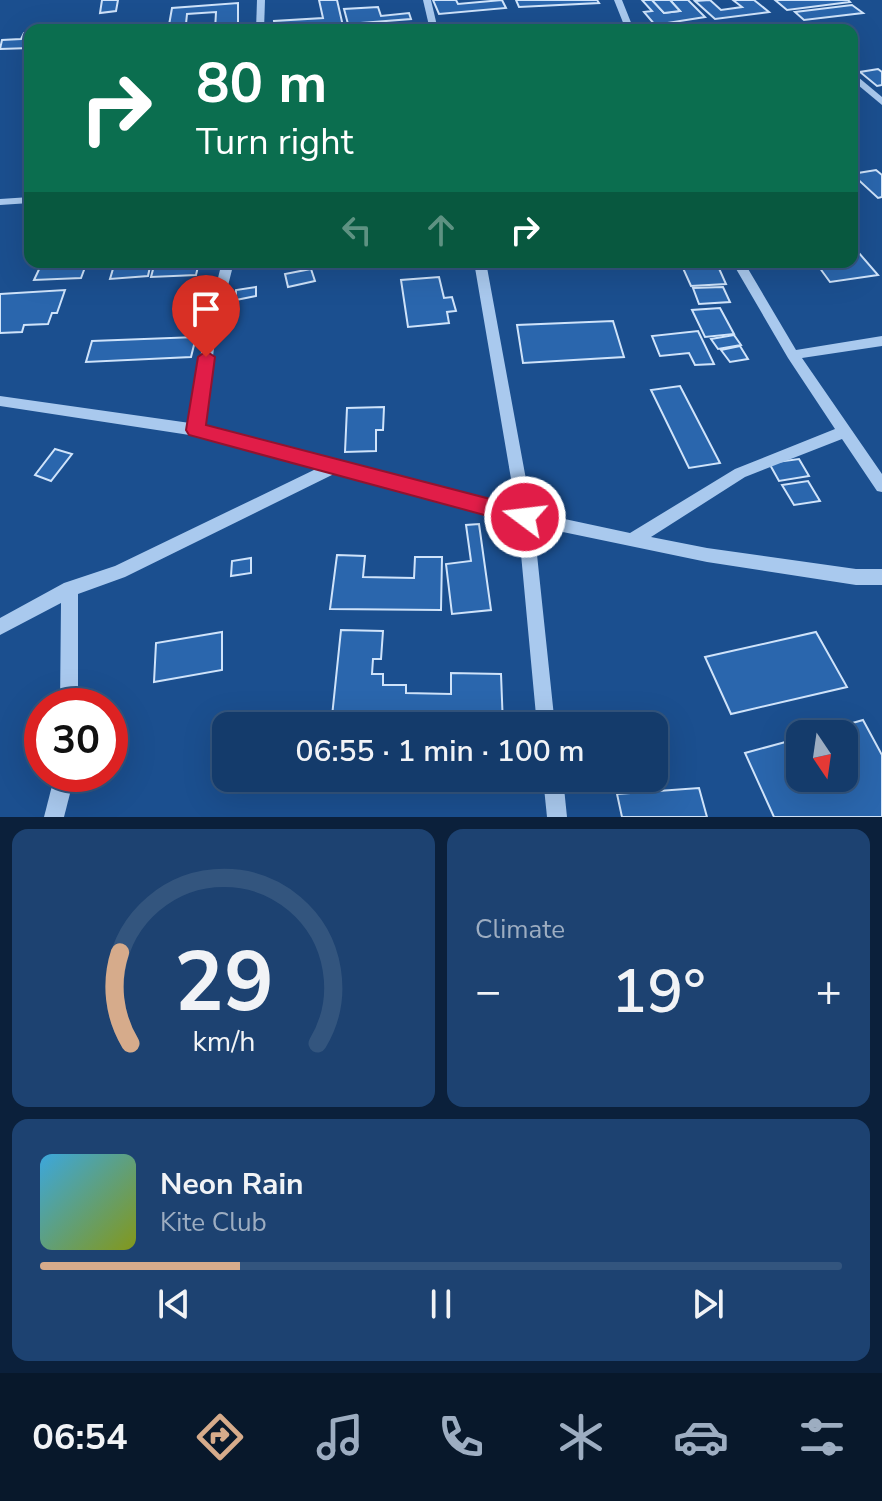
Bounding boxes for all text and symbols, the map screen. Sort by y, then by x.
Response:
text: 80 m [196,45,327,122]
icon: right [64,56,168,160]
text: Turn right [196,118,353,167]
icon: left [335,208,379,252]
icon: ahead [419,208,463,252]
icon: right [503,208,547,252]
pin [172,275,240,357]
icon: arrive [184,287,228,331]
position arrow [483,475,567,559]
speed limit sign: 30 [24,688,128,792]
north arrow [786,720,858,792]
map controls [786,720,858,792]
text: 06:55 · 1 min · 100 m [295,731,585,772]
text: Climate [475,912,565,947]
text: 29 [174,926,273,1039]
text: 19° [611,951,706,1033]
text: − [475,962,501,1022]
text: + [816,962,842,1022]
text: km/h [192,1022,255,1061]
text: Neon Rain [160,1164,304,1205]
text: Kite Club [160,1205,267,1240]
icon: previous [152,1282,196,1326]
icon: pause [419,1282,463,1326]
icon: next [686,1282,730,1326]
icon: directions [192,1409,248,1465]
icon: music [312,1409,368,1465]
icon: phone [433,1409,489,1465]
icon: climate [553,1409,609,1465]
icon: car [673,1409,729,1465]
icon: filters [794,1409,850,1465]
text: 06:54 [32,1413,128,1462]

